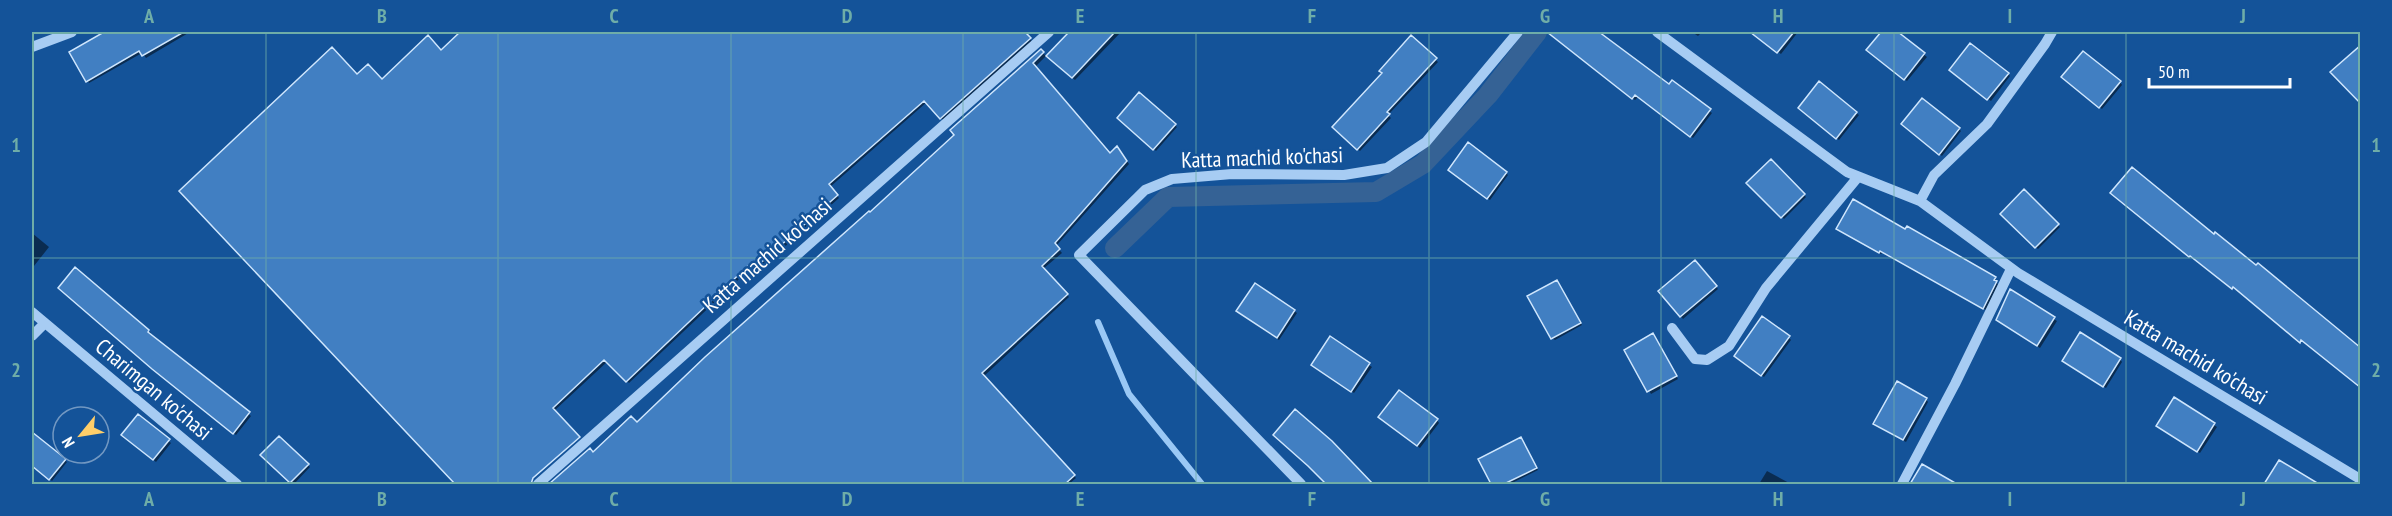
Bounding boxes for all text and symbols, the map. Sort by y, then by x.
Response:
text: A [143,3,155,29]
text: B [377,3,387,29]
text: C [609,3,619,29]
text: D [842,3,853,29]
text: E [1076,3,1084,29]
text: F [1308,3,1316,29]
text: G [1540,3,1550,29]
text: H [1773,3,1783,29]
text: I [2008,3,2012,29]
text: J [2239,3,2246,29]
scale bar [2149,51,2290,89]
text: 50 m [2158,60,2190,83]
text: 1 [11,132,21,158]
text: 1 [2371,132,2381,158]
street label: Katta machid ko'chasi [1181,140,1343,174]
street label: Katta machid ko'chasi [697,191,837,319]
street label: Katta machid ko'chasi [2119,303,2273,411]
street label: Charimgan ko'chasi [90,332,218,446]
text: 2 [11,357,21,383]
text: 2 [2371,357,2381,383]
north arrow [51,405,111,465]
text: N [57,434,79,451]
text: A [143,486,155,512]
text: B [377,486,387,512]
text: C [609,486,619,512]
text: D [842,486,853,512]
text: E [1076,486,1084,512]
text: F [1308,486,1316,512]
text: G [1540,486,1550,512]
text: H [1773,486,1783,512]
text: I [2008,486,2012,512]
text: J [2239,486,2246,512]

